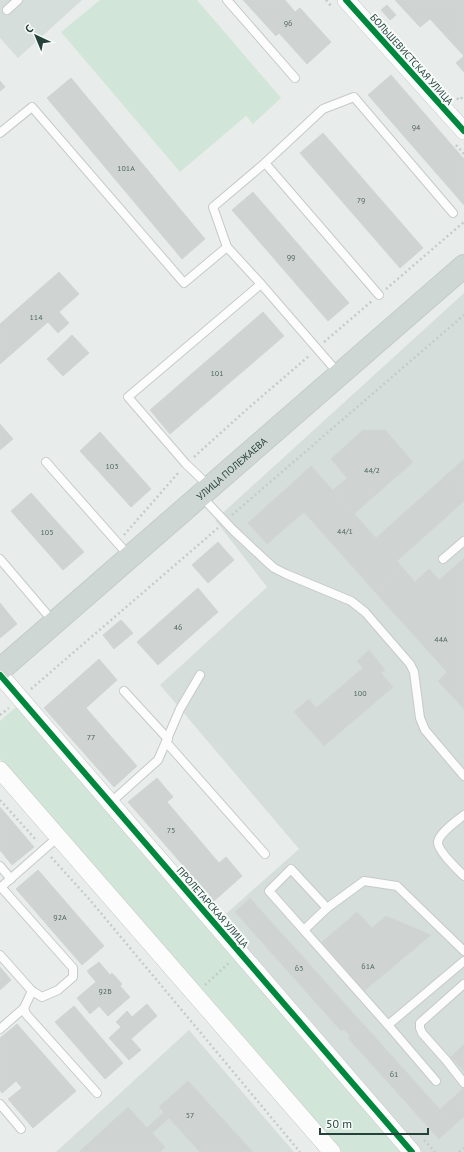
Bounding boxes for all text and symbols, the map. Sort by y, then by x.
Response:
street label: БОЛЬШЕВИСТСКАЯ УЛИЦА [367,11,456,108]
north arrow [16,16,56,56]
house number: 96 [284,18,292,28]
text: С [22,22,36,36]
house number: 94 [412,122,421,132]
house number: 101А [117,163,135,173]
house number: 79 [357,195,365,205]
house number: 99 [287,252,295,262]
house number: 114 [29,312,43,322]
house number: 101 [210,368,224,378]
street label: УЛИЦА ПОЛЕЖАЕВА [194,434,270,503]
house number: 103 [105,461,119,471]
house number: 44/2 [364,465,380,475]
house number: 44/1 [337,526,353,536]
house number: 105 [40,527,54,537]
house number: 46 [174,622,182,632]
house number: 44А [434,634,448,644]
house number: 100 [353,688,367,698]
house number: 77 [87,732,95,742]
house number: 75 [167,825,175,835]
street label: ПРОЛЕТАРСКАЯ УЛИЦА [174,864,251,951]
house number: 92А [53,912,67,922]
house number: 61А [361,961,375,971]
house number: 63 [295,963,303,973]
house number: 92Б [98,986,112,996]
house number: 61 [390,1069,398,1079]
house number: 57 [186,1110,194,1120]
scale bar [320,1110,428,1136]
text: 50 m [326,1116,352,1131]

